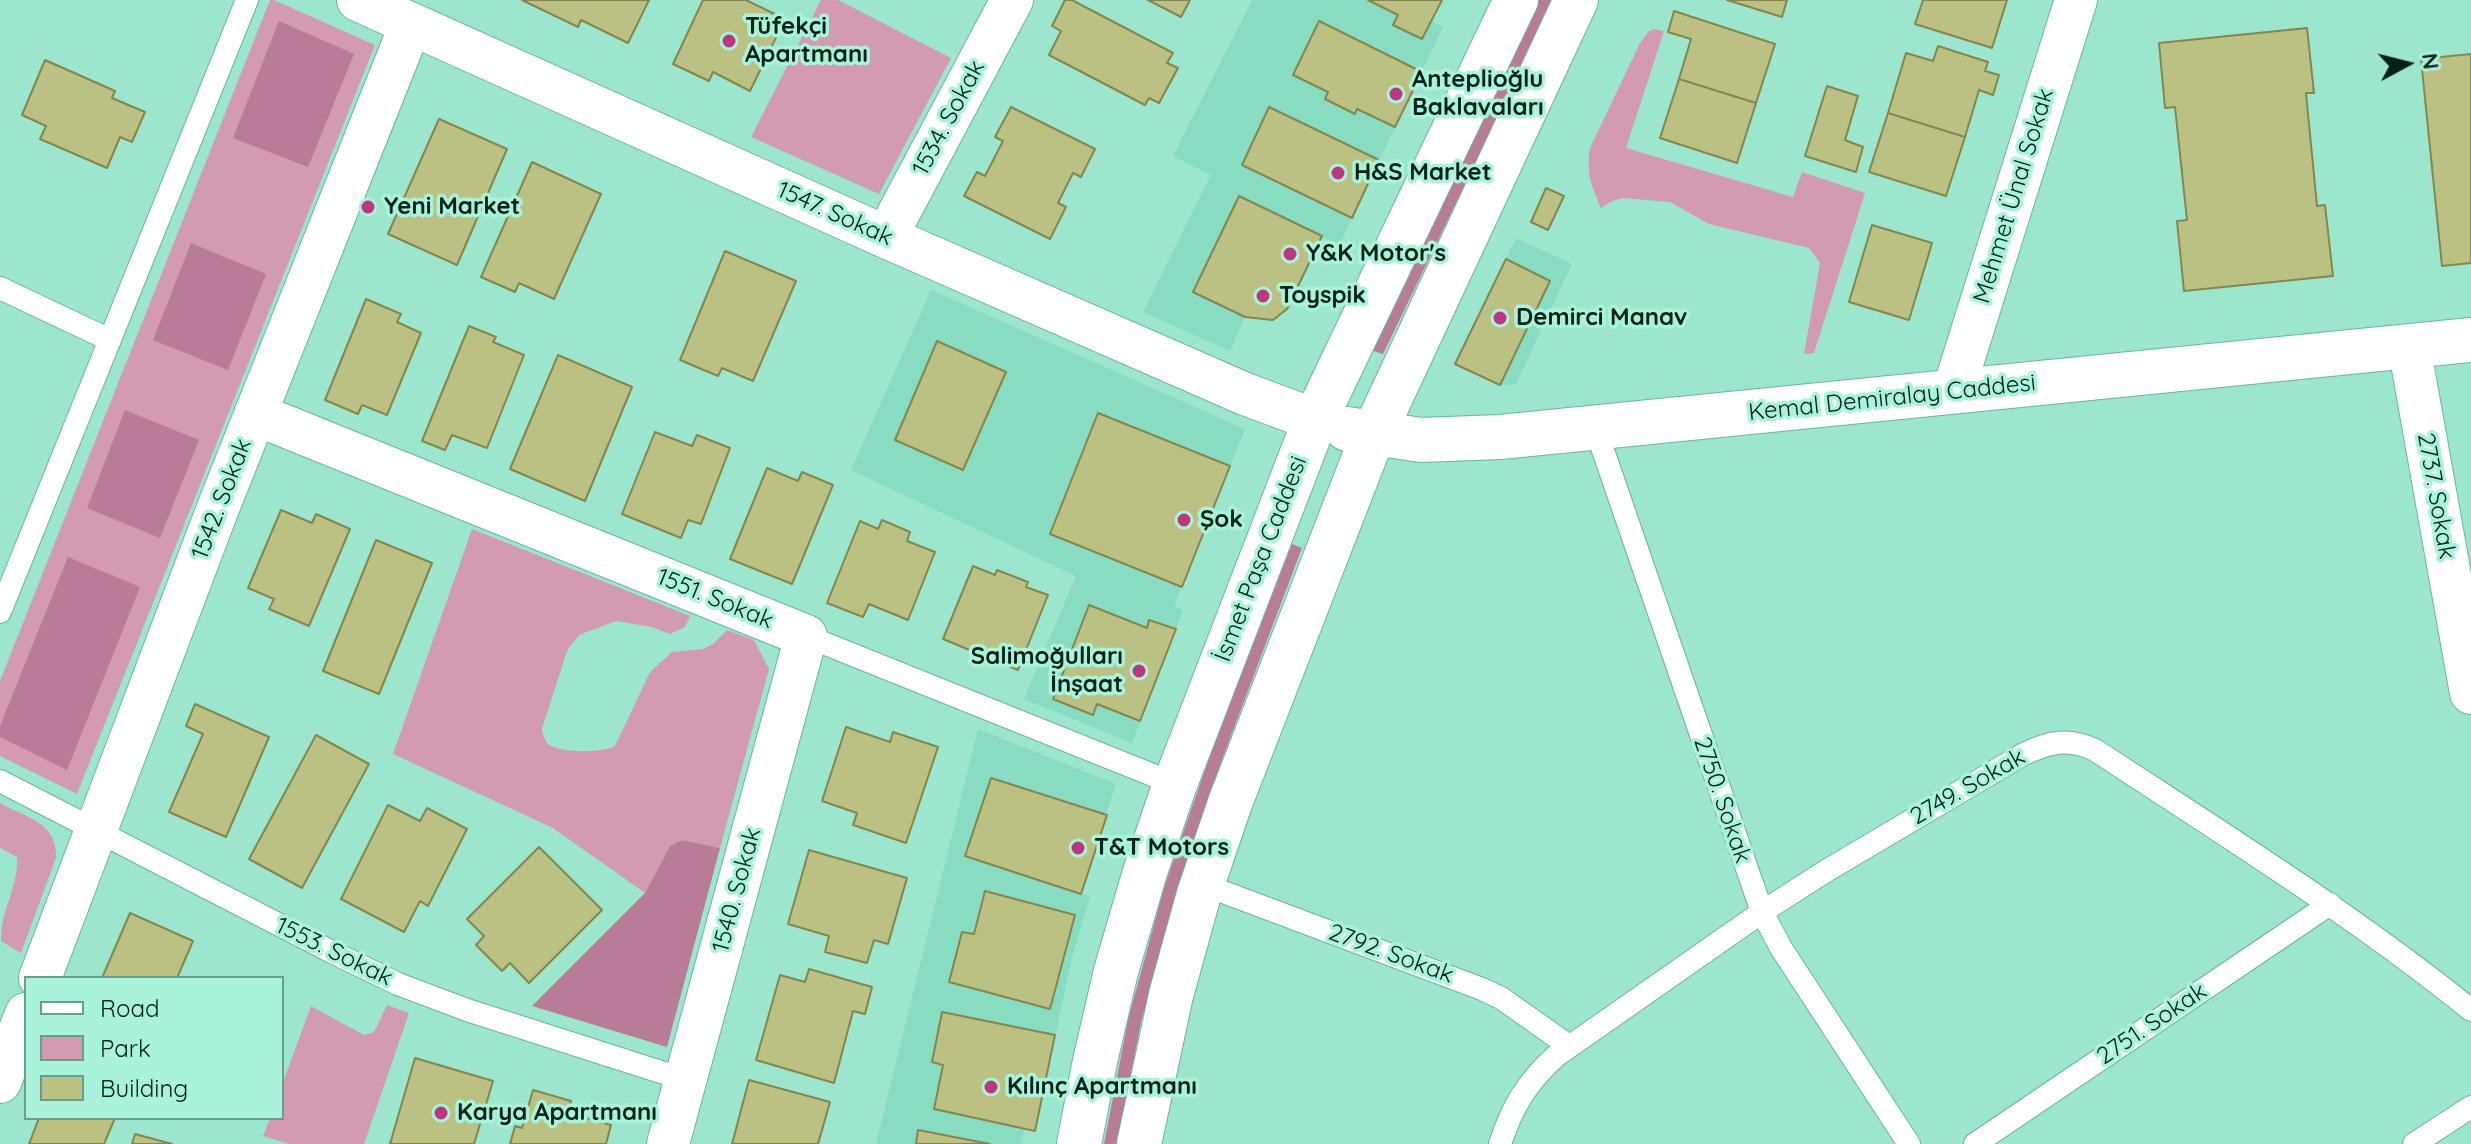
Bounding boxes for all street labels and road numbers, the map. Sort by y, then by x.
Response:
street label: 1534. Sokak [907,56,991,180]
street label: Mehmet Ünal Sokak [1968,85,2060,307]
street label: 1547. Sokak [773,176,897,252]
street label: Kemal Demiralay Caddesi [1747,369,2037,427]
street label: 2737. Sokak [2411,431,2461,561]
street label: 1542. Sokak [186,435,258,563]
street label: İsmet Paşa Caddesi [1209,452,1313,666]
street label: 1551. Sokak [653,563,777,635]
street label: 2750. Sokak [1687,733,1757,867]
street label: 2749. Sokak [1905,743,2031,831]
street label: 1540. Sokak [707,825,767,955]
street label: 1553. Sokak [271,911,397,993]
street label: 2792. Sokak [1325,918,1457,990]
street label: 2751. Sokak [2092,977,2212,1071]

